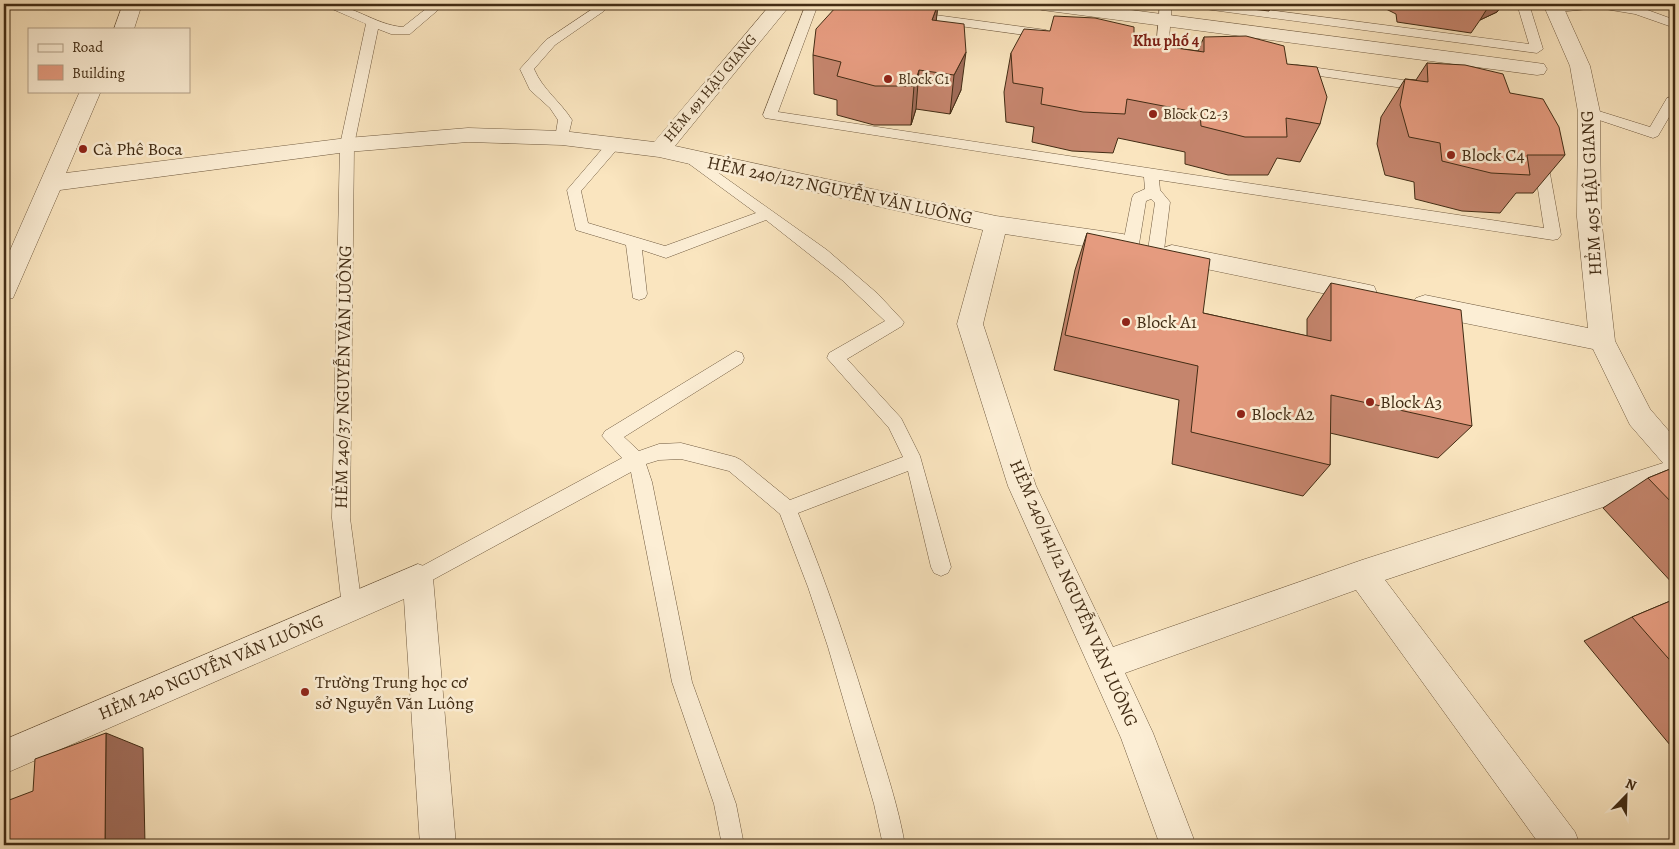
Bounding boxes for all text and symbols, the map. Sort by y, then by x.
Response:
legend [28,28,190,92]
street label: HẺM 491 HẬU GIANG [659,30,761,146]
district label: Khu phố 4 [1133,30,1200,52]
text: Road [72,37,104,57]
text: Building [72,63,125,83]
place label: Block C1 [898,69,949,89]
marker: Block C1 [882,73,894,85]
place label: Block C2-3 [1163,104,1228,124]
marker: Block C2-3 [1147,108,1159,120]
street label: HẺM 405 HẬU GIANG [1575,110,1607,276]
place label: Cà Phê Boca [93,137,183,161]
marker: Cà Phê Boca [77,143,89,155]
place label: Block C4 [1461,143,1525,167]
marker: Block C4 [1445,149,1457,161]
street label: HẺM 240/127 NGUYỄN VĂN LUÔNG [705,150,975,230]
street label: HẺM 240/37 NGUYỄN VĂN LUÔNG [329,245,357,509]
place label: Block A1 [1136,310,1197,334]
marker: Block A1 [1120,316,1132,328]
place label: Block A3 [1380,390,1442,414]
marker: Block A3 [1364,396,1376,408]
place label: Block A2 [1251,402,1315,426]
marker: Block A2 [1235,408,1247,420]
street label: HẺM 240/141/12 NGUYỄN VĂN LUÔNG [1004,456,1144,730]
street label: HẺM 240 NGUYỄN VĂN LUÔNG [94,608,328,726]
place label: Trường Trung học cơ sở Nguyễn Văn Luông [315,670,474,715]
marker: Trường Trung học cơ sở Nguyễn Văn Luông [299,686,311,698]
north arrow [1602,772,1652,822]
text: N [1622,774,1639,795]

